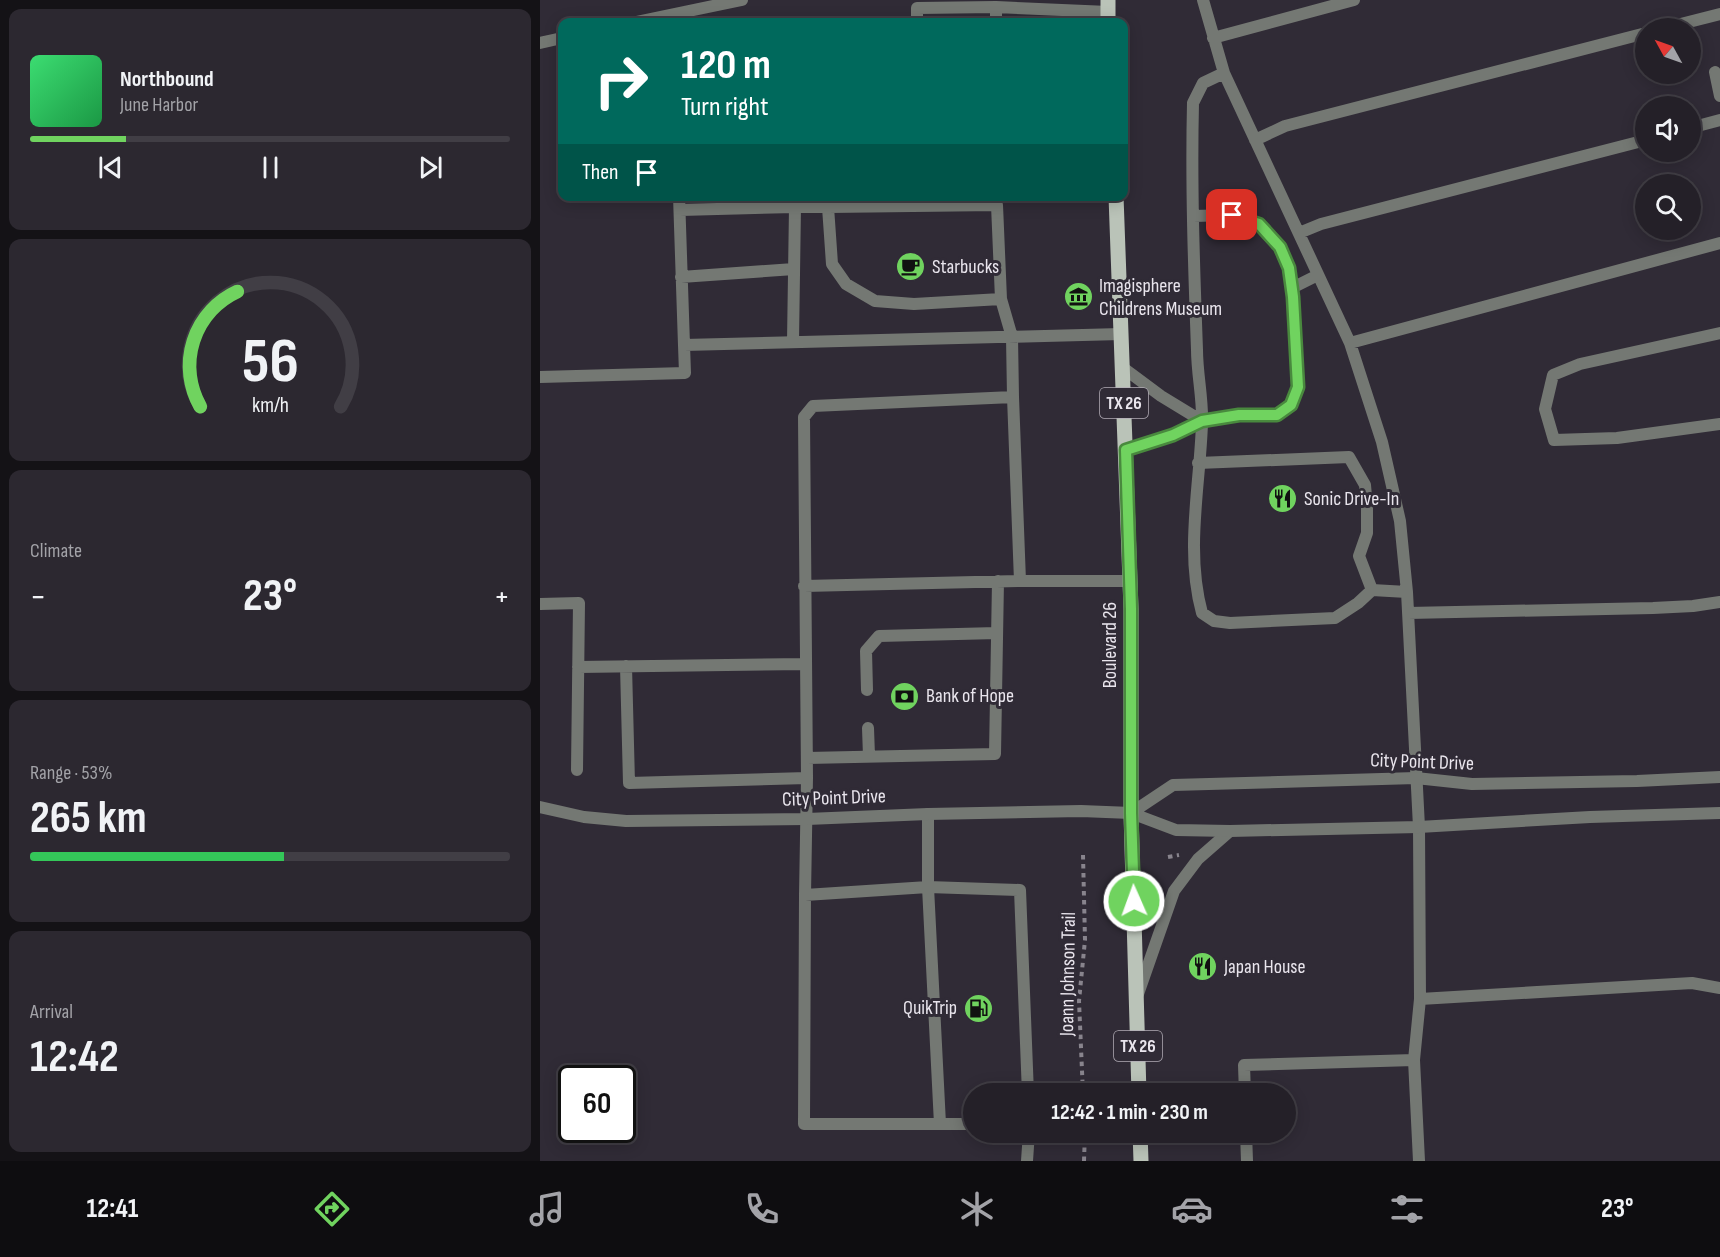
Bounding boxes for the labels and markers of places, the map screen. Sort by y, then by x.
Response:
pin [1206,189,1257,240]
cafe icon: Starbucks [895,251,927,283]
place label: Starbucks [932,255,999,279]
place label: Imagisphere Childrens Museum [1099,274,1222,321]
museum icon: Imagisphere Childrens Museum [1062,281,1094,313]
restaurant icon: Sonic Drive-In [1267,483,1299,515]
place label: Sonic Drive-In [1304,487,1399,511]
bank icon: Bank of Hope [889,680,921,712]
place label: Bank of Hope [926,684,1014,708]
restaurant icon: Japan House [1187,951,1219,983]
place label: Japan House [1223,955,1306,979]
fuel station icon: QuikTrip [962,992,994,1024]
place label: QuikTrip [903,996,957,1020]

